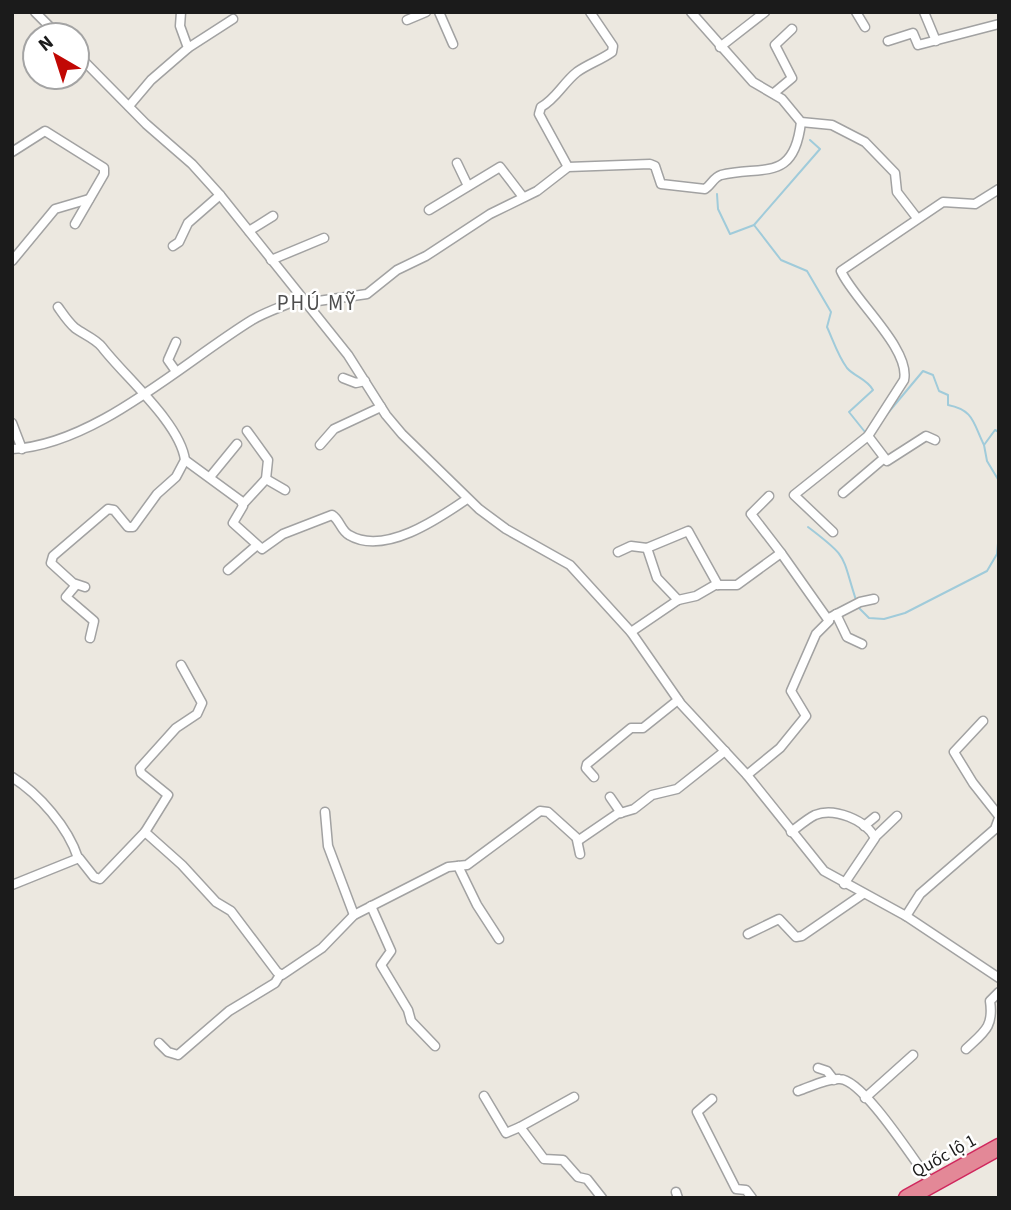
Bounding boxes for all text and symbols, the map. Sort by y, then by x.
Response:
north arrow [21,21,91,91]
text: N [33,29,60,58]
district label: PHÚ MỸ [277,288,357,318]
street label: Quốc lộ 1 [907,1128,981,1184]

